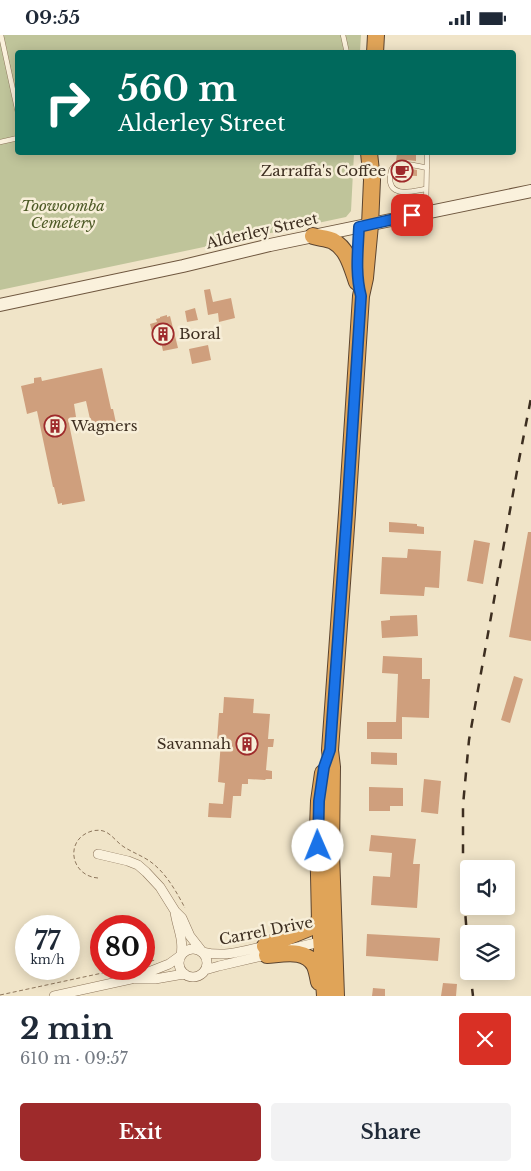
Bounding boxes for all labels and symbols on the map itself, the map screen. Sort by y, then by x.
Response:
cafe icon: Zarraffa's Coffee [390,159,414,183]
place label: Zarraffa's Coffee [261,161,386,180]
pin [391,194,433,236]
park label: Toowoomba Cemetery [21,196,105,232]
street label: Alderley Street [203,208,320,253]
building icon: Boral [151,322,175,346]
place label: Boral [179,324,221,343]
building icon: Wagners [43,414,67,438]
place label: Wagners [70,416,138,435]
building icon: Savannah [235,732,259,756]
place label: Savannah [157,734,231,753]
position arrow [291,819,343,871]
street label: Carrel Drive [217,912,314,949]
speed limit sign: 80 [90,915,155,980]

